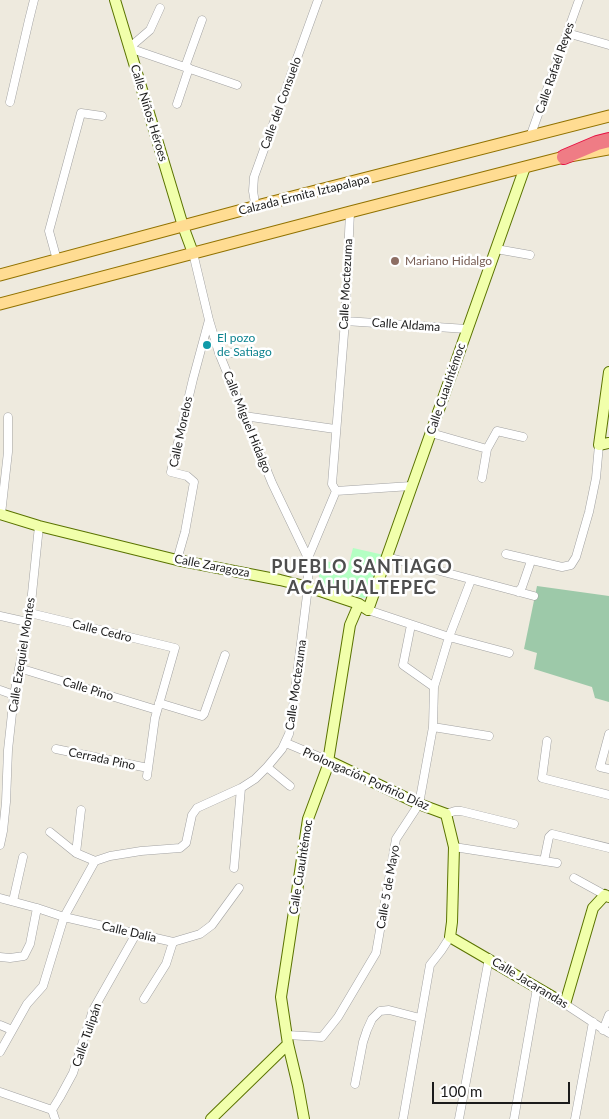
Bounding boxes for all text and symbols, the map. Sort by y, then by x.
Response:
street label: Calle Rafaél Reyes [533,20,577,116]
street label: Calle del Consuelo [258,55,304,151]
street label: Calle Niños Héroes [127,63,171,163]
street label: Calzada Ermita Iztapalapa [237,172,371,218]
street label: Calle Moctezuma [336,238,356,330]
place label: Mariano Hidalgo [405,254,492,268]
marker: Mariano Hidalgo [389,255,401,267]
street label: Calle Aldama [371,315,441,335]
place label: El pozo de Satiago [217,331,272,359]
marker: El pozo de Satiago [201,339,213,351]
street label: Calle Cuauhtémoc [424,341,468,437]
street label: Calle Miguel Hidalgo [220,369,274,475]
street label: Calle Morelos [166,395,196,469]
street label: Calle Zaragoza [173,552,251,580]
district label: PUEBLO SANTIAGO ACAHUALTEPEC [269,556,455,598]
street label: Calle Ezequiel Montes [6,596,38,714]
street label: Calle Cedro [71,617,133,645]
street label: Calle Moctezuma [283,639,309,731]
street label: Calle Pino [61,674,115,704]
street label: Cerrada Pino [67,745,137,773]
street label: Prolongación Porfirio Díaz [300,745,432,813]
street label: Calle Cuauhtémoc [286,818,316,916]
street label: Calle 5 de Mayo [374,844,402,930]
street label: Calle Dalia [100,919,158,945]
street label: Calle Jacarandas [489,955,571,1011]
street label: Calle Tulipán [69,1001,105,1069]
scale bar [434,1072,572,1104]
text: 100 m [440,1082,482,1100]

